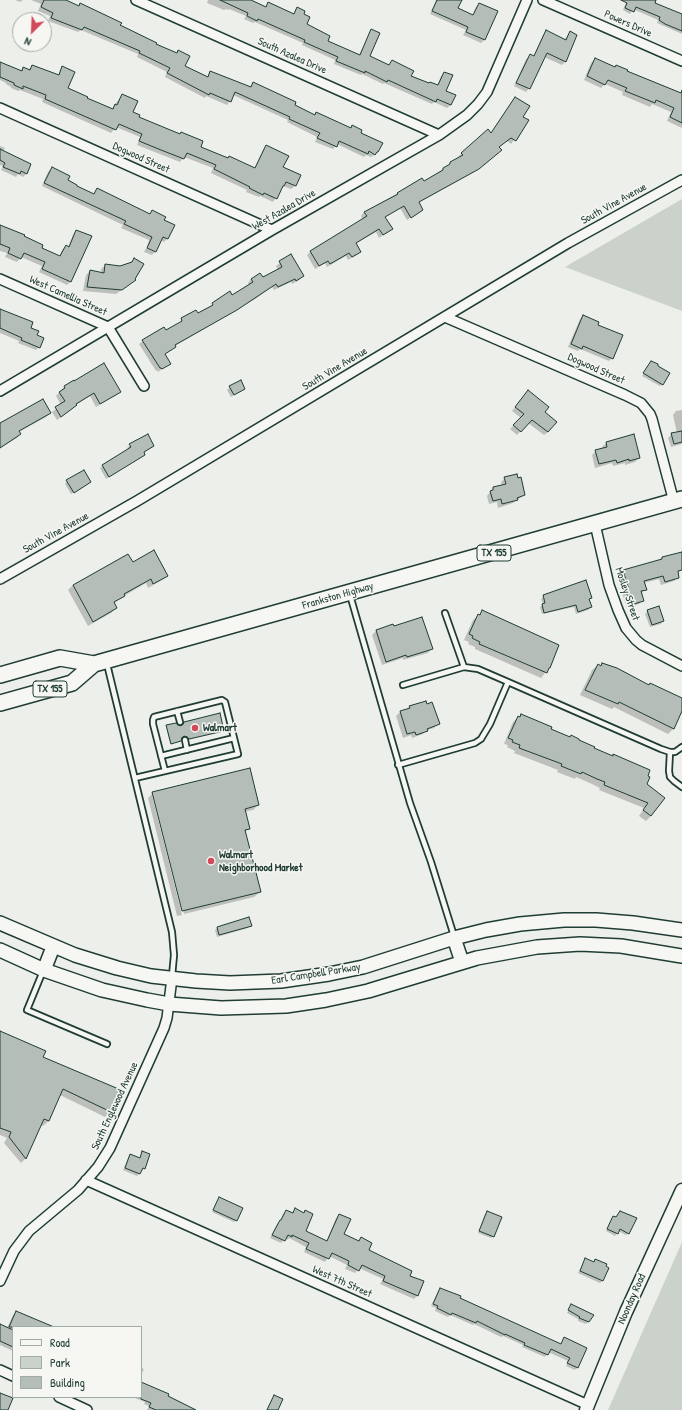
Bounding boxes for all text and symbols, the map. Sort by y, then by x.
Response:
street label: Powers Drive [602,8,654,40]
north arrow [12,12,52,52]
text: N [22,34,33,50]
street label: South Azalea Drive [255,35,329,77]
street label: Dogwood Street [110,140,172,176]
street label: South Vine Avenue [579,180,649,228]
street label: West Azalea Drive [250,187,318,233]
street label: West Camellia Street [27,273,109,319]
street label: South Vine Avenue [300,344,370,394]
street label: Dogwood Street [565,351,627,387]
street label: South Vine Avenue [21,509,91,557]
road number: TX 155 [477,545,511,561]
street label: Mosley Street [612,566,642,622]
street label: Frankston Highway [301,580,375,612]
road number: TX 155 [33,681,67,697]
place label: Walmart [203,721,237,735]
marker: Walmart [190,723,200,733]
place label: Walmart Neighborhood Market [219,848,303,874]
marker: Walmart Neighborhood Market [206,856,216,866]
street label: Earl Campbell Parkway [271,960,361,988]
street label: South Englewood Avenue [89,1060,141,1152]
street label: West 7th Street [310,1263,374,1301]
street label: Noonday Road [615,1272,649,1326]
legend [12,1326,142,1398]
text: Road [50,1334,70,1351]
text: Park [50,1354,70,1371]
text: Building [50,1374,85,1391]

